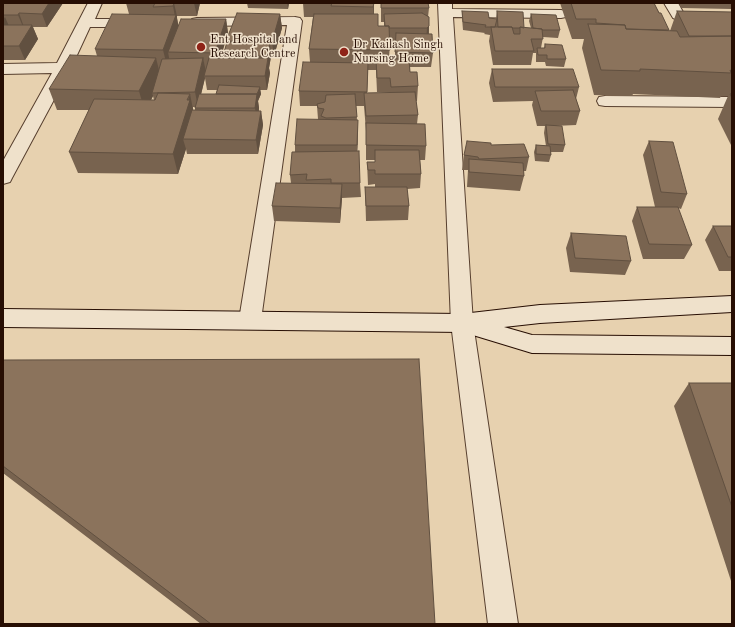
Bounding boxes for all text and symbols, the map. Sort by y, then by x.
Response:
place label: Ent Hospital and Research Centre [210,33,298,61]
place label: Dr Kailash Singh Nursing Home [353,38,443,66]
marker: Ent Hospital and Research Centre [195,41,207,53]
marker: Dr Kailash Singh Nursing Home [338,46,350,58]

